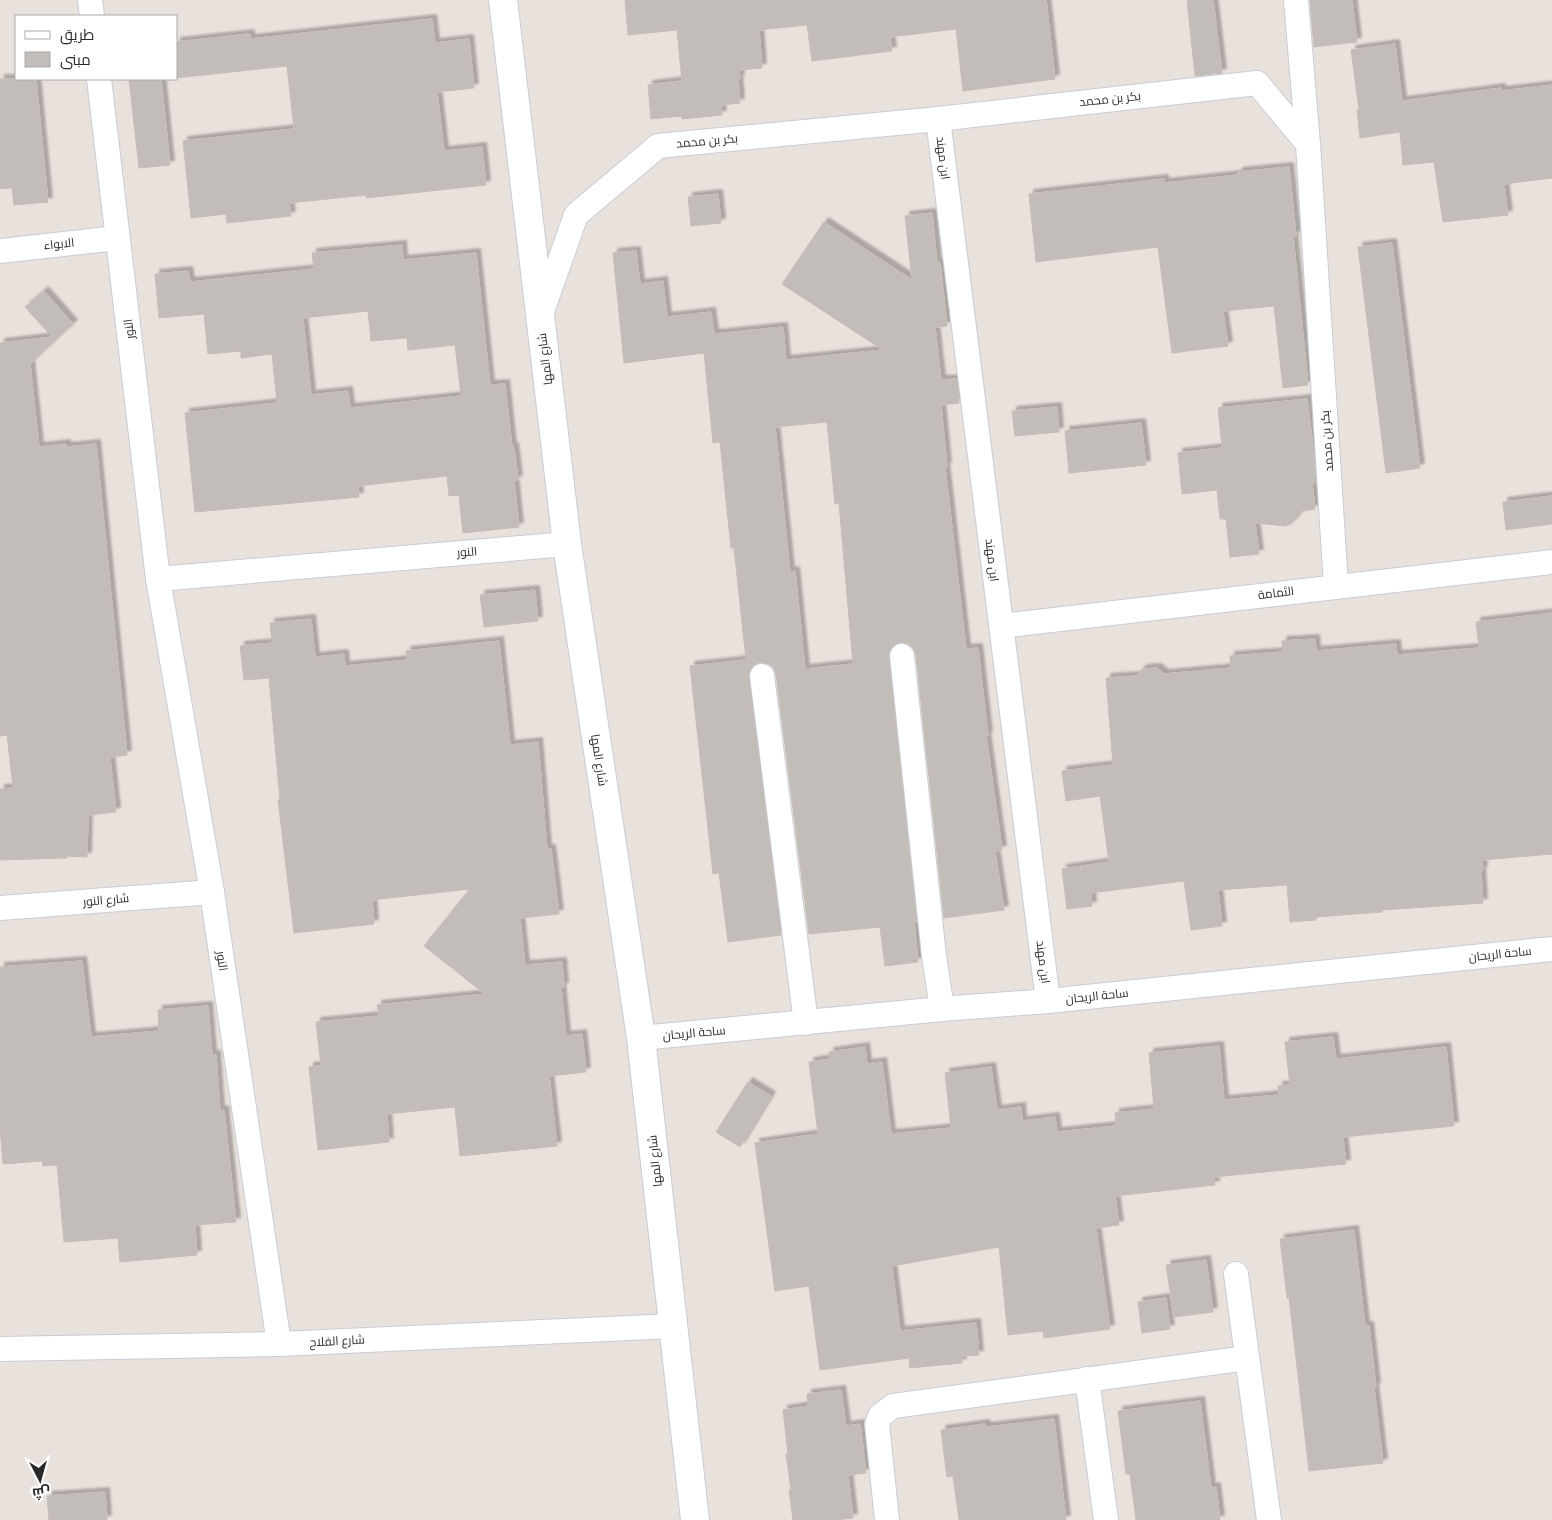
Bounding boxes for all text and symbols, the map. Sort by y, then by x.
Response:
legend [15,15,178,80]
text: طريق [60,26,94,45]
text: مبنى [60,51,91,70]
street label: بكر بن محمد [1079,89,1141,109]
street label: بكر بن محمد [676,131,738,151]
street label: ابن مهند [933,136,953,180]
street label: الابواء [43,235,75,253]
street label: النور [121,318,137,341]
street label: شارع المها [535,332,556,386]
street label: بكر بن محمد [1318,410,1336,472]
street label: ابن مهند [982,538,1002,582]
street label: النور [455,544,478,560]
street label: الثمامة [1257,584,1295,602]
street label: شارع المها [587,733,610,787]
street label: شارع النور [81,891,130,910]
street label: ابن مهند [1033,940,1053,984]
street label: ساحة الريحان [1468,944,1532,964]
street label: النور [214,949,230,972]
street label: ساحة الريحان [1065,986,1129,1006]
street label: ساحة الريحان [662,1023,726,1043]
street label: شارع المها [645,1134,666,1188]
street label: شارع الفلاح [309,1333,365,1350]
north arrow [15,1455,65,1505]
text: ش [31,1483,51,1502]

